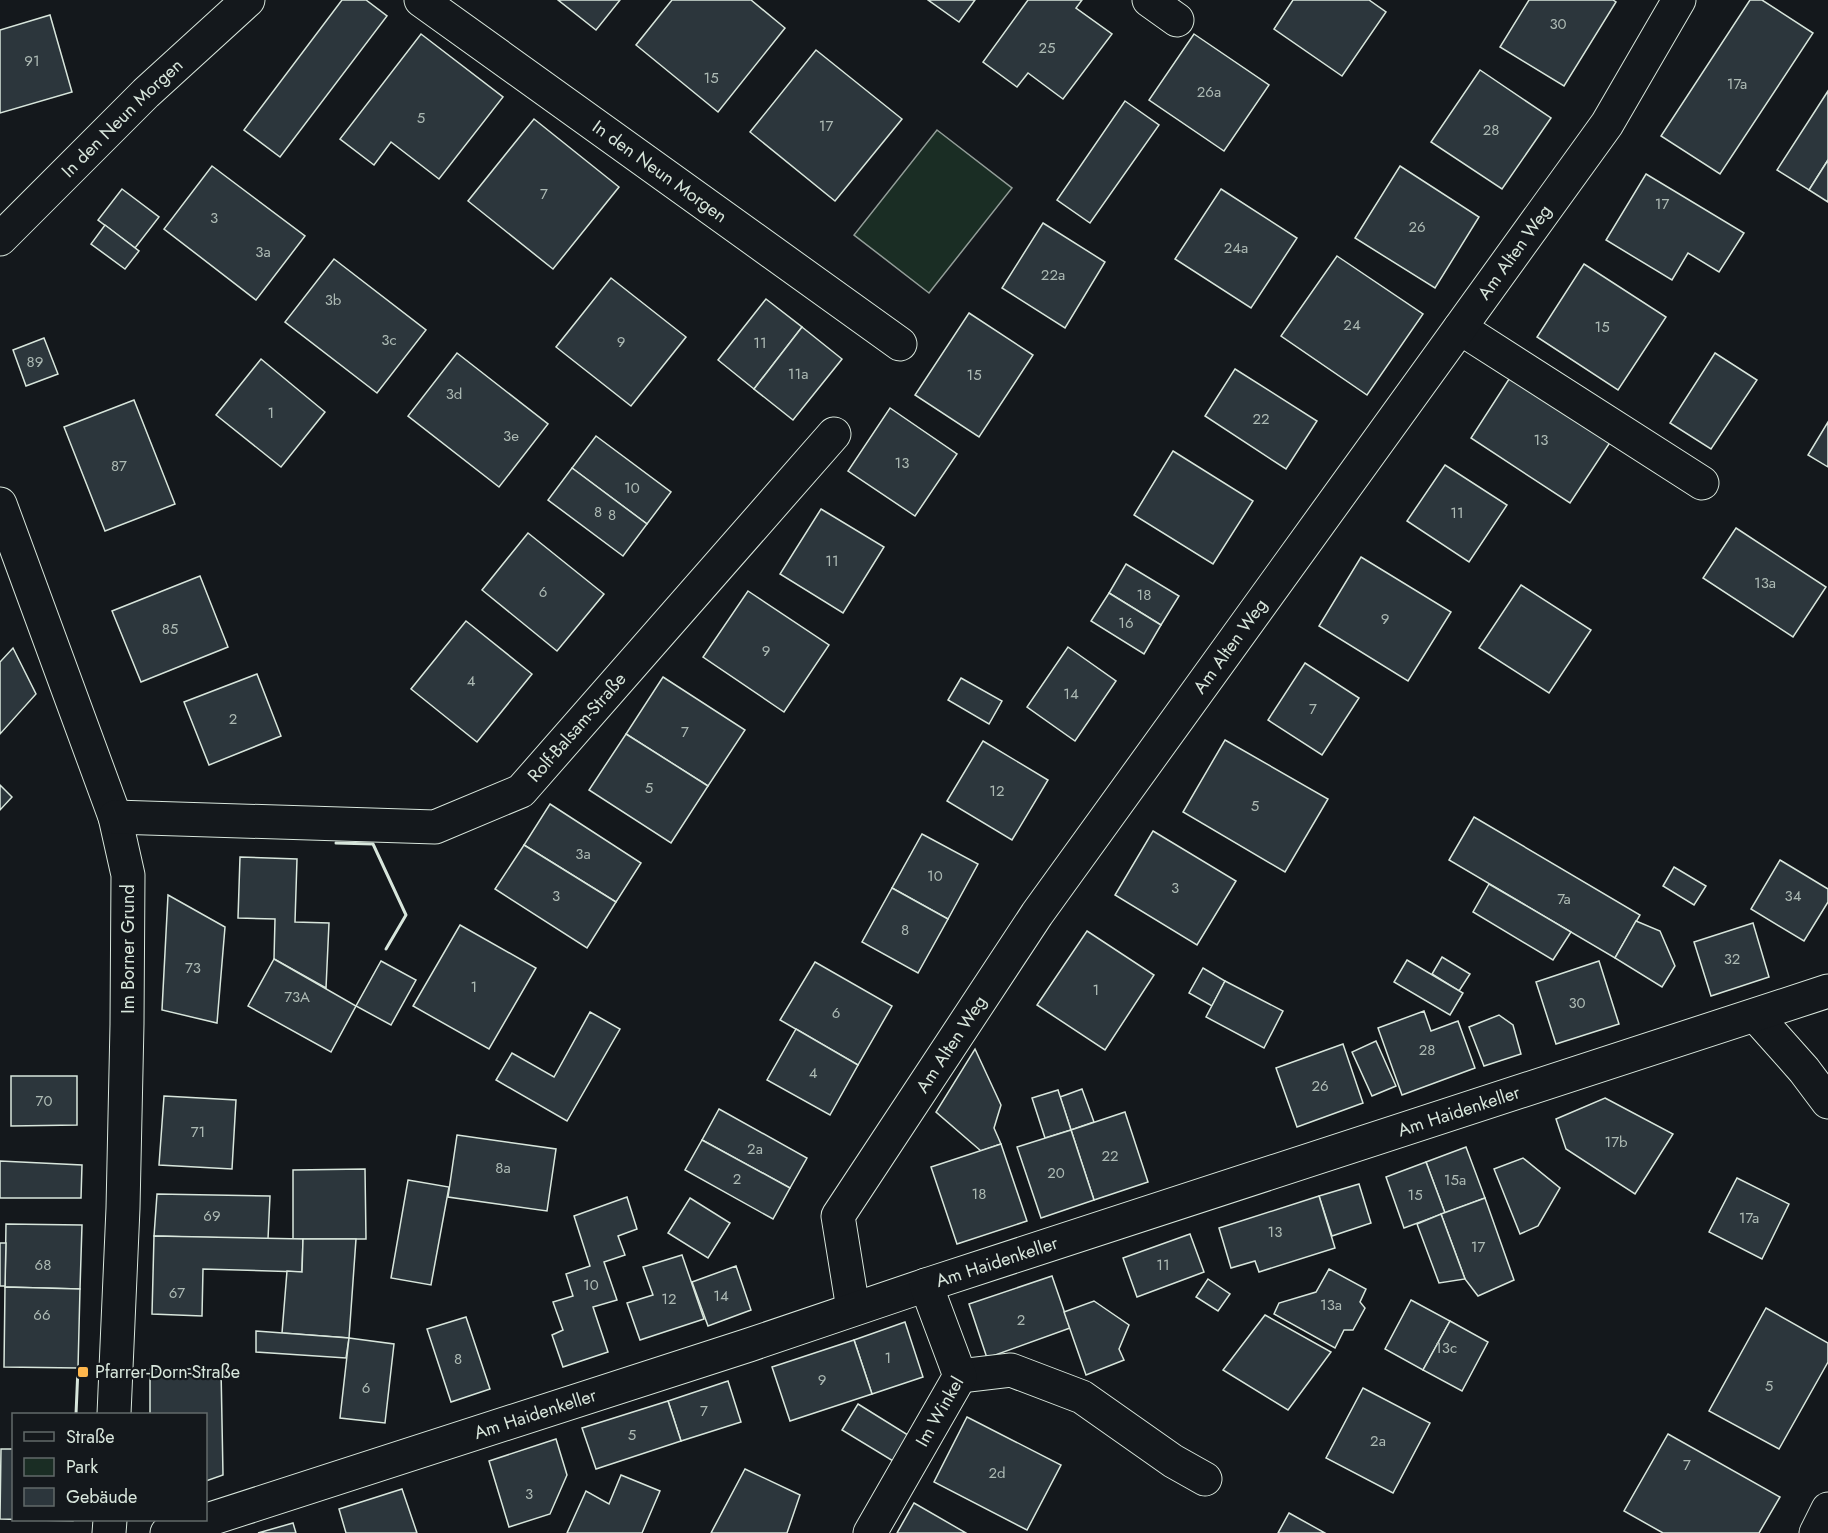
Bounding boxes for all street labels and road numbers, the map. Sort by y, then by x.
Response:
street label: In den Neun Morgen [56,53,189,183]
street label: In den Neun Morgen [587,114,733,229]
street label: Am Alten Weg [1471,199,1558,305]
street label: Am Alten Weg [1187,593,1273,699]
street label: Rolf-Balsam-Straße [521,667,632,788]
street label: Im Borner Grund [115,884,141,1014]
street label: Am Alten Weg [910,990,993,1098]
street label: Am Haidenkeller [1394,1079,1524,1143]
street label: Am Haidenkeller [932,1230,1062,1294]
street label: Im Winkel [909,1372,970,1451]
street label: Am Haidenkeller [471,1382,601,1446]

